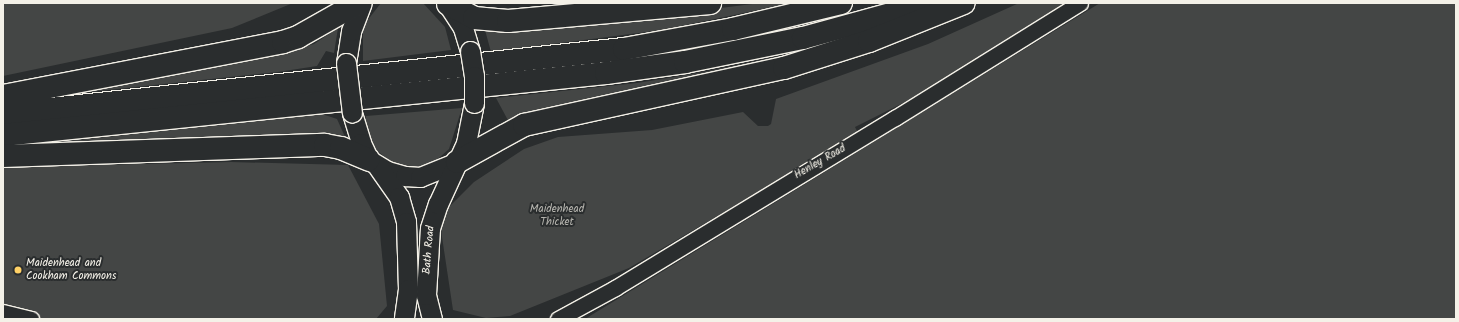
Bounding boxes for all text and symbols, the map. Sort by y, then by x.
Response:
street label: Henley Road [792,142,848,182]
park label: Maidenhead Thicket [530,203,584,229]
street label: Bath Road [420,225,438,275]
place label: Maidenhead and Cookham Commons [26,257,117,283]
marker: Maidenhead and Cookham Commons [13,265,23,275]

